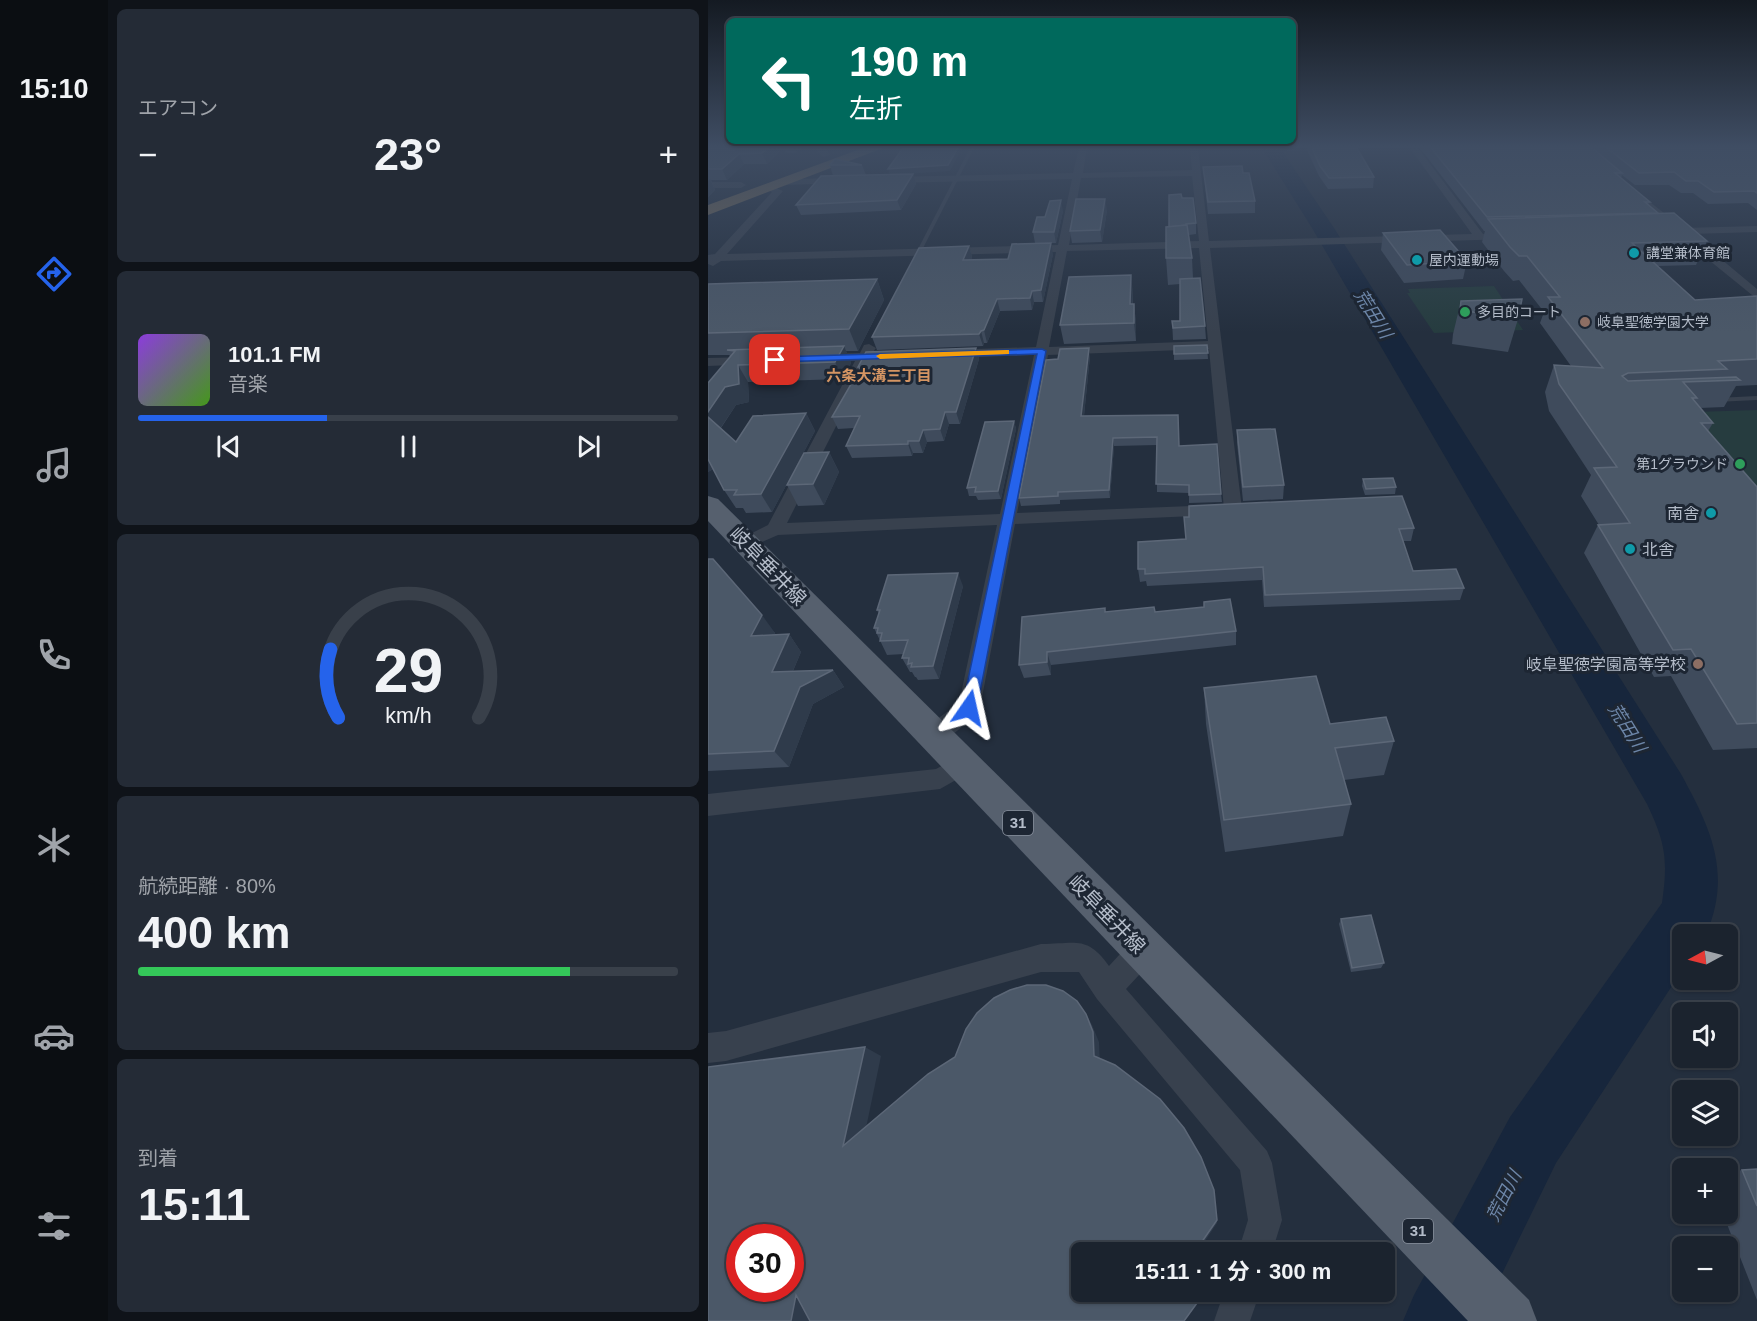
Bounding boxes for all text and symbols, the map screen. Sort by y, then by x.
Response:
text: 190 m [849,38,968,85]
icon: left [750,42,828,120]
text: 15:10 [19,74,89,104]
text: 左折 [849,94,903,124]
text: エアコン [138,97,218,119]
text: 23° [374,129,442,180]
text: − [138,136,157,173]
text: + [659,136,678,173]
place label: 講堂兼体育館 [1646,245,1730,261]
marker: 講堂兼体育館 [1627,246,1641,260]
place label: 屋内運動場 [1429,252,1499,268]
icon: directions [33,253,75,295]
marker: 屋内運動場 [1410,253,1424,267]
water label: 荒田川 [1350,286,1397,344]
place label: 多目的コート [1477,304,1561,320]
marker: 多目的コート [1458,305,1472,319]
place label: 岐阜聖徳学園大学 [1597,314,1709,330]
marker: 岐阜聖徳学園大学 [1578,315,1592,329]
pin [749,334,800,385]
text: 101.1 FM [228,342,321,367]
icon: arrive [758,343,791,376]
district label: 六条大溝三丁目 [826,367,932,384]
text: 音楽 [228,373,268,395]
icon: previous [212,430,245,463]
icon: pause [392,430,425,463]
icon: next [572,430,605,463]
icon: music [33,444,75,486]
place label: 第1グラウンド [1636,456,1728,472]
marker: 第1グラウンド [1733,457,1747,471]
place label: 南舎 [1667,505,1699,522]
marker: 南舎 [1704,506,1718,520]
street label: 岐阜垂井線 [725,522,811,610]
place label: 北舎 [1642,541,1674,558]
marker: 北舎 [1623,542,1637,556]
icon: phone [33,634,75,676]
text: 29 [373,636,443,705]
place label: 岐阜聖徳学園高等学校 [1526,656,1686,673]
marker: 岐阜聖徳学園高等学校 [1691,657,1705,671]
position arrow [937,676,1001,740]
water label: 荒田川 [1604,700,1651,758]
text: km/h [385,704,431,728]
road number: 31 [1003,811,1033,835]
icon: climate [33,824,75,866]
street label: 岐阜垂井線 [1064,870,1150,958]
text: 航続距離 · 80% [138,875,276,897]
text: 400 km [138,907,291,958]
north arrow [1672,924,1738,990]
map controls [1672,924,1738,1302]
button: sound [1672,1002,1738,1068]
icon: car [33,1015,75,1057]
button: layers [1672,1080,1738,1146]
text: 到着 [138,1147,178,1169]
button: + [1672,1158,1738,1224]
water label: 荒田川 [1483,1166,1526,1225]
text: 15:11 [138,1179,251,1230]
icon: filters [33,1205,75,1247]
road number: 31 [1403,1219,1433,1243]
speed limit sign: 30 [726,1224,804,1302]
button: − [1672,1236,1738,1302]
text: 15:11 · 1 分 · 300 m [1135,1259,1331,1284]

